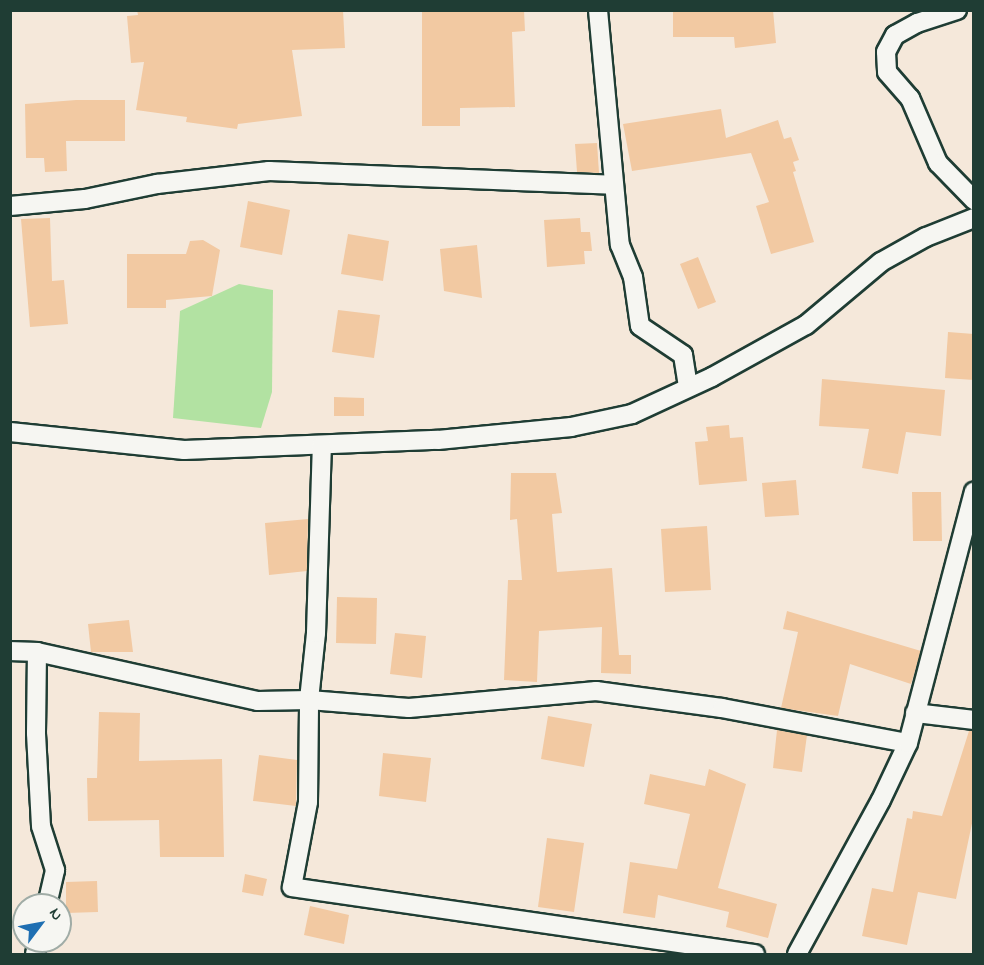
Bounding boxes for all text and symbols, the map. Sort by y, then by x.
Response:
north arrow [12,893,72,953]
text: N [43,904,69,925]

